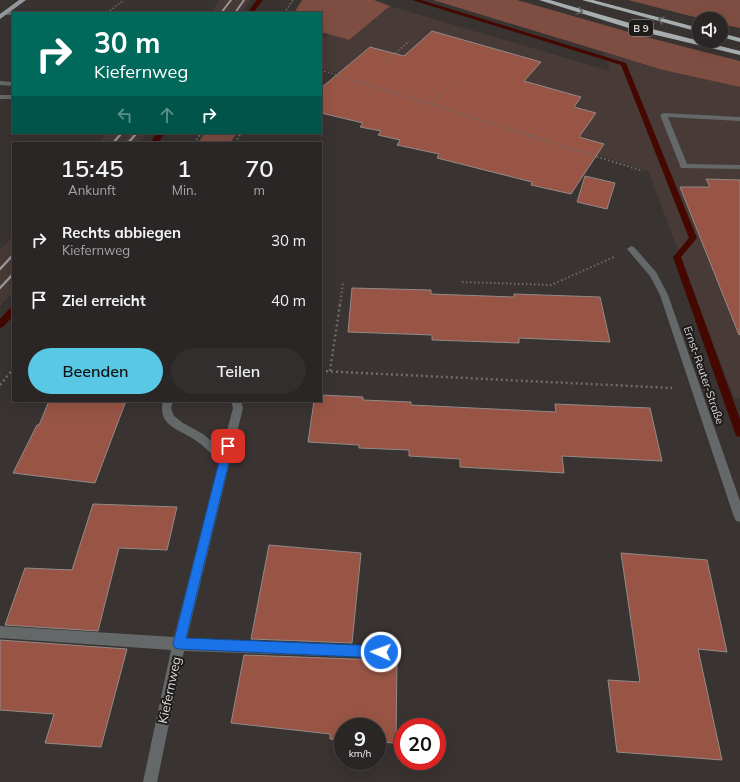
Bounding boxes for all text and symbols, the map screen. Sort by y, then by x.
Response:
one-way arrow [576,6,583,15]
map controls [692,12,728,48]
button: sound [692,12,728,48]
one-way arrow [658,17,664,25]
road number: B 9 [629,20,653,36]
text: 30 m [94,25,160,60]
icon: right [28,28,80,80]
text: Kiefernweg [94,60,188,83]
icon: left [114,104,136,126]
icon: ahead [156,104,178,126]
icon: right [198,104,220,126]
text: 15:45 [60,153,124,183]
text: 1 [177,153,191,183]
text: 70 [245,153,274,183]
text: Ankunft [68,182,116,198]
text: Min. [172,182,197,198]
text: m [254,182,265,198]
text: Rechts abbiegen [62,223,181,242]
icon: right [28,229,50,251]
text: 30 m [271,231,306,250]
text: Kiefernweg [62,242,130,258]
icon: arrive [28,289,50,311]
text: Ziel erreicht [62,291,146,310]
text: 40 m [271,291,306,310]
street label: Ernst-Reuter-Straße [681,324,727,426]
button: Beenden [28,348,163,394]
button: Teilen [171,348,306,394]
pin [211,429,245,463]
icon: arrive [217,435,239,457]
position arrow [360,631,402,673]
street label: Kiefernweg [154,655,184,725]
speed limit sign: 20 [394,718,446,770]
text: 9 [354,726,366,751]
text: km/h [349,747,371,760]

